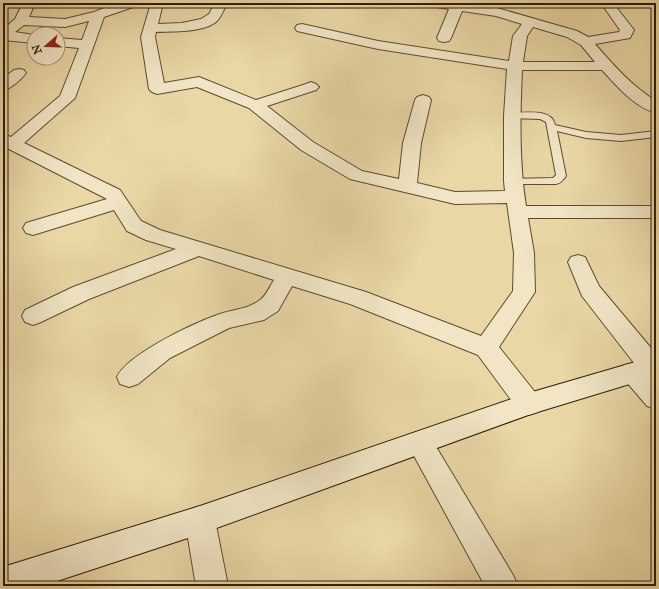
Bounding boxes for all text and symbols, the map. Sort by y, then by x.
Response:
north arrow [26,26,66,66]
text: N [29,42,45,56]

